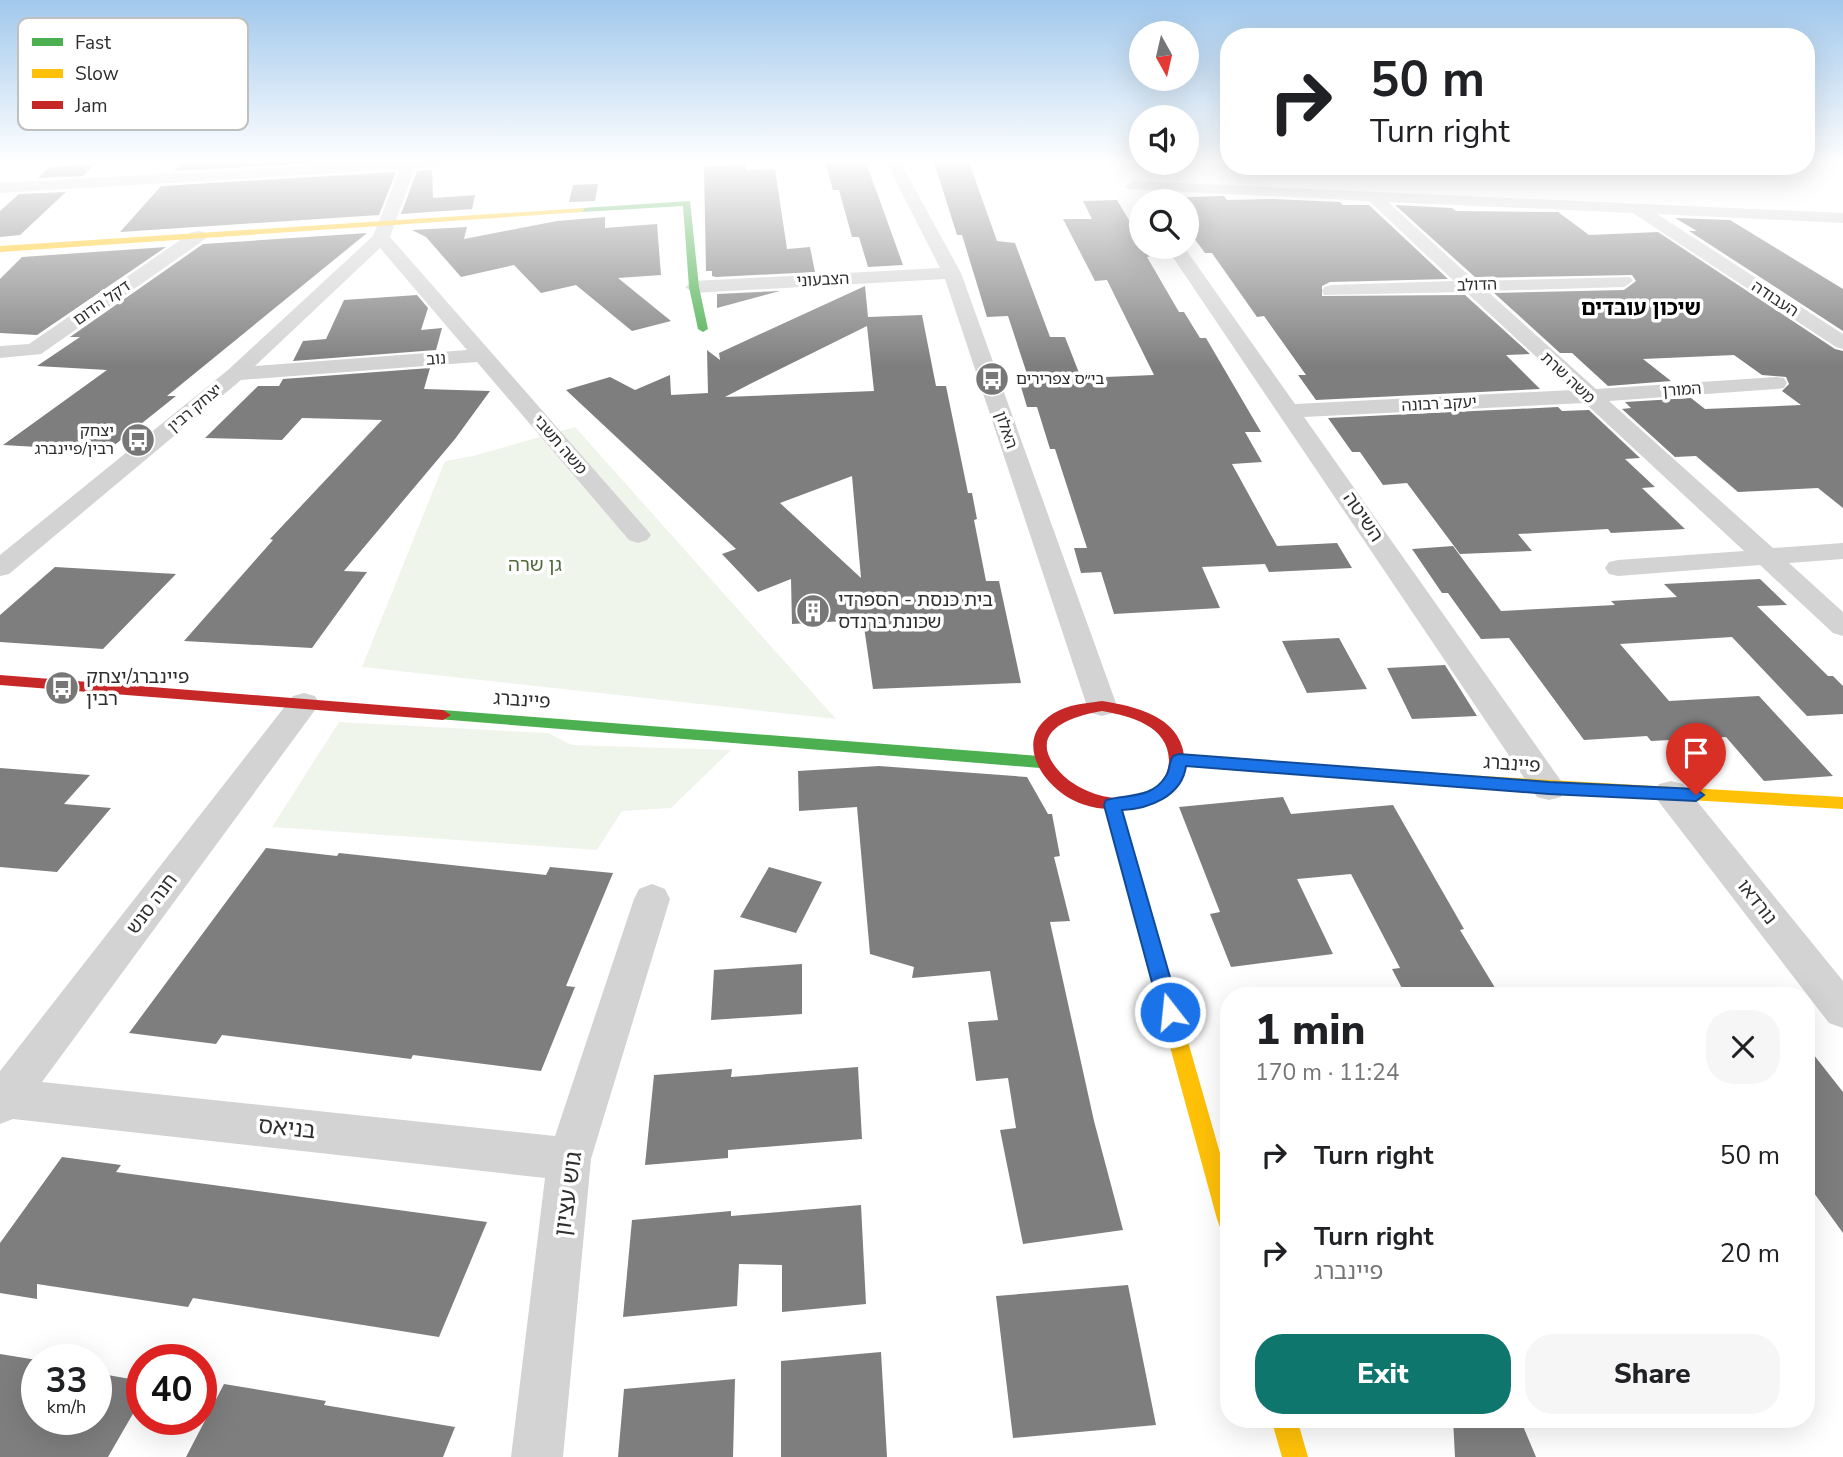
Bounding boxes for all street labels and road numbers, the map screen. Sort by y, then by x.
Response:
street label: הצבעוני [796,268,850,292]
street label: הדולב [1456,273,1498,297]
street label: דקל הדום [69,275,135,331]
street label: העבודה [1747,276,1803,322]
street label: נוב [425,347,447,371]
street label: משה שרת [1536,347,1600,409]
street label: המורן [1662,378,1702,402]
street label: יצחק רבין [163,379,227,437]
street label: יעקב רבונה [1401,391,1477,417]
street label: האלון [989,408,1023,452]
street label: משה תשבי [528,411,592,479]
street label: השיטה [1337,487,1389,547]
street label: פיינברג [493,685,551,715]
street label: פיינברג [1483,749,1541,779]
street label: חנה סנש [121,868,183,940]
street label: נורדאו [1731,874,1783,930]
street label: בניאס [257,1110,317,1146]
street label: גוש עציון [547,1149,589,1238]

